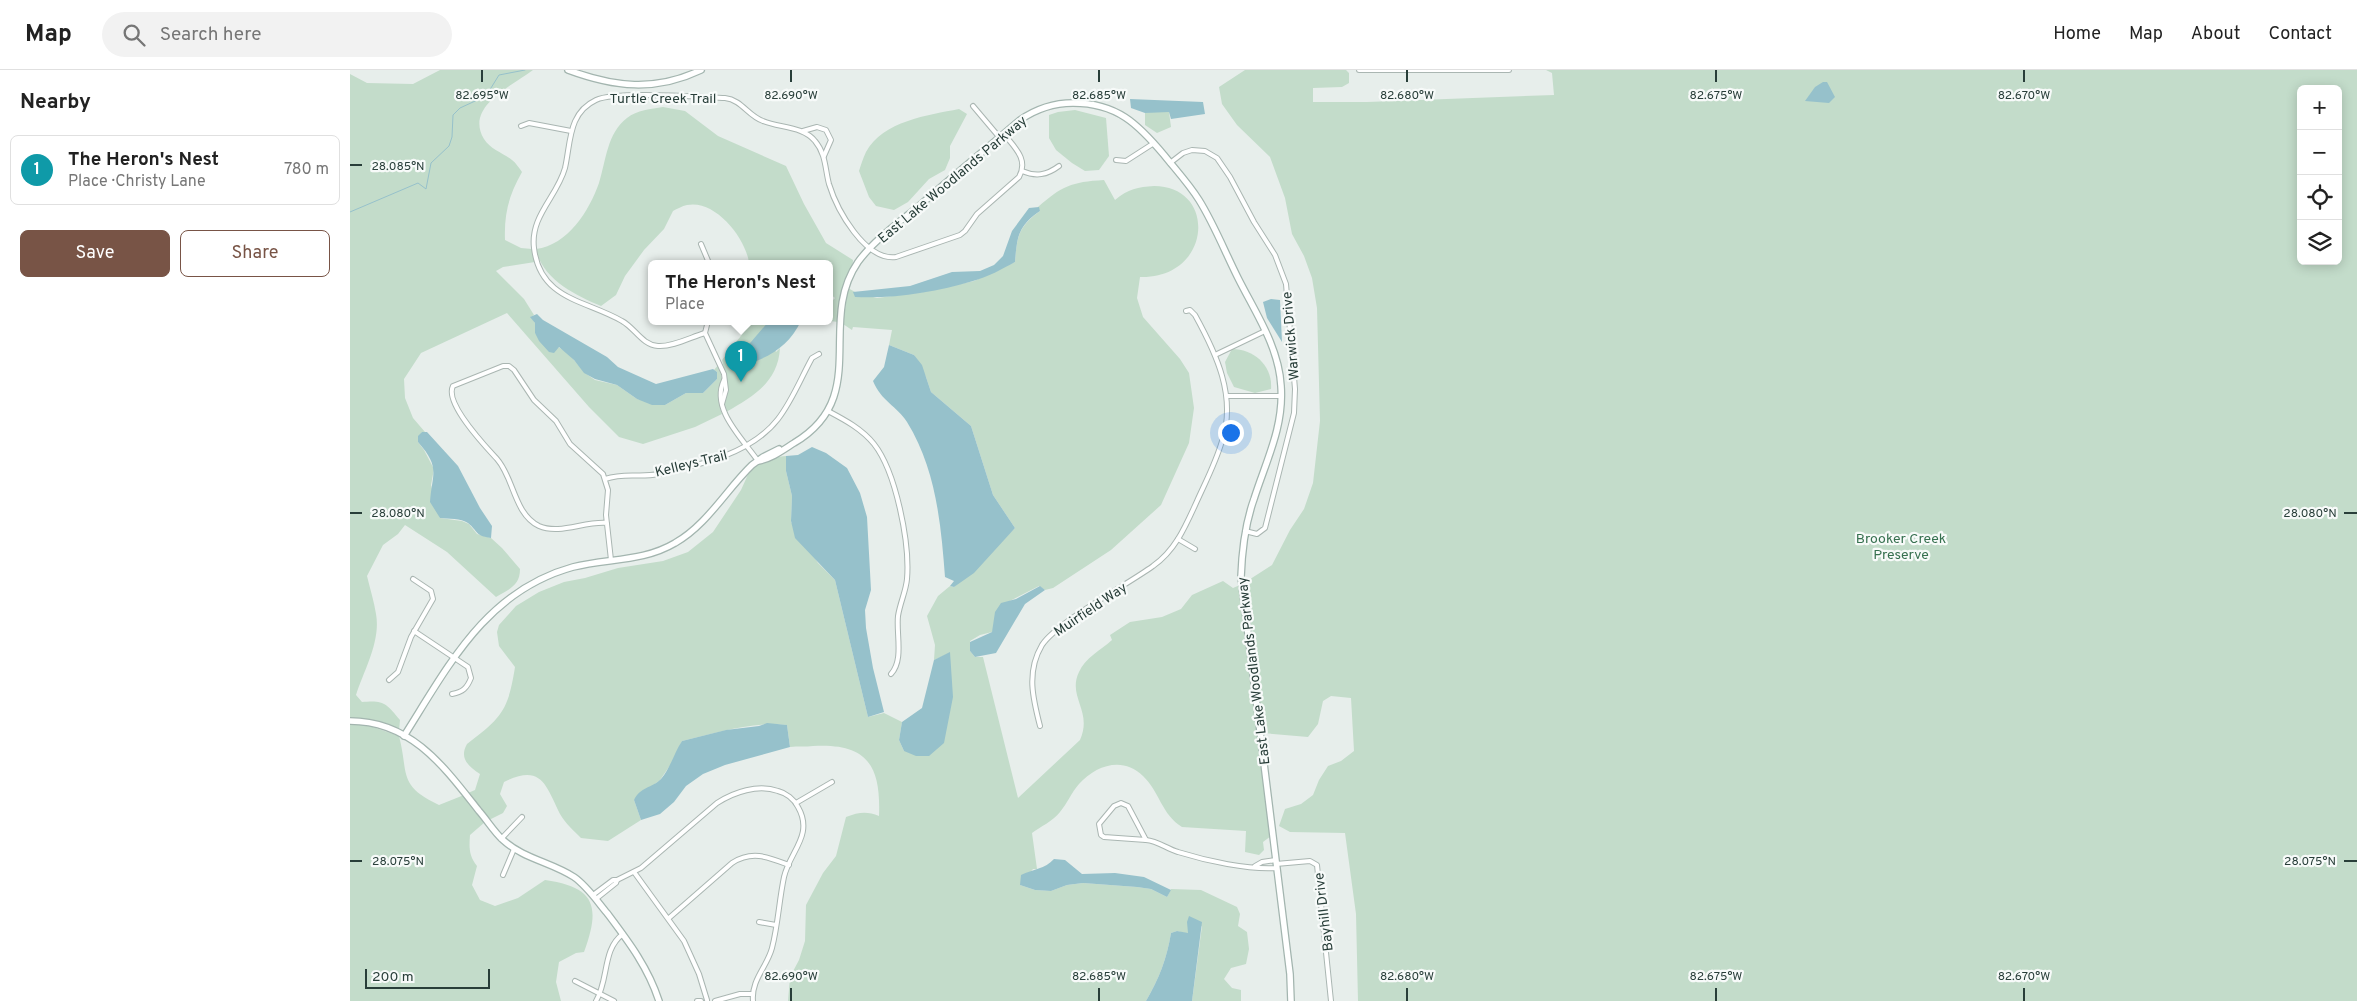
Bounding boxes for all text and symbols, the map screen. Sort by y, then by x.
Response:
search box [102,12,452,57]
text: Map [25,20,72,50]
icon: search [120,21,148,49]
text: Search here [160,23,261,47]
text: Home [2053,23,2101,46]
text: Map [2129,23,2163,46]
text: About [2191,23,2240,46]
text: Contact [2268,23,2332,46]
map controls [2297,85,2342,265]
button: + [2297,85,2342,130]
text: 82.695°W [455,88,509,104]
text: 82.690°W [764,88,818,104]
text: 82.685°W [1072,88,1126,104]
text: 82.680°W [1380,88,1434,104]
text: 82.675°W [1690,88,1742,104]
text: 82.670°W [1998,88,2050,104]
text: Nearby [20,89,91,116]
street label: Turtle Creek Trail [609,91,717,108]
street label: East Lake Woodlands Parkway [875,113,1031,247]
button: − [2297,130,2342,175]
text: The Heron's Nest [68,148,219,172]
text: 28.085°N [371,159,425,175]
text: 1 [34,160,40,180]
text: 780 m [284,160,329,180]
text: Place · Christy Lane [68,172,206,192]
button: locate [2297,175,2342,220]
button: layers [2297,220,2342,265]
button: Save [20,230,170,277]
button: Share [180,230,330,277]
popup [648,260,833,325]
text: The Heron's Nest [665,271,816,295]
street label: Warwick Drive [1279,291,1304,381]
text: Place [665,295,705,315]
pin: 1 [725,341,757,382]
your location [1218,420,1244,446]
street label: Kelleys Trail [653,447,729,482]
text: 28.080°N [371,506,425,522]
text: 28.080°N [2283,506,2337,522]
park label: Brooker Creek Preserve [1856,531,1946,564]
street label: East Lake Woodlands Parkway [1235,576,1274,766]
street label: Muirfield Way [1051,580,1131,641]
text: 28.075°N [372,854,424,870]
text: 28.075°N [2284,854,2336,870]
street label: Bayhill Drive [1311,871,1338,952]
scale bar [365,966,490,989]
text: 200 m [372,969,414,986]
text: 82.690°W [764,969,818,985]
text: 82.685°W [1072,969,1126,985]
text: 82.680°W [1380,969,1434,985]
text: 82.675°W [1690,969,1742,985]
text: 82.670°W [1998,969,2050,985]

